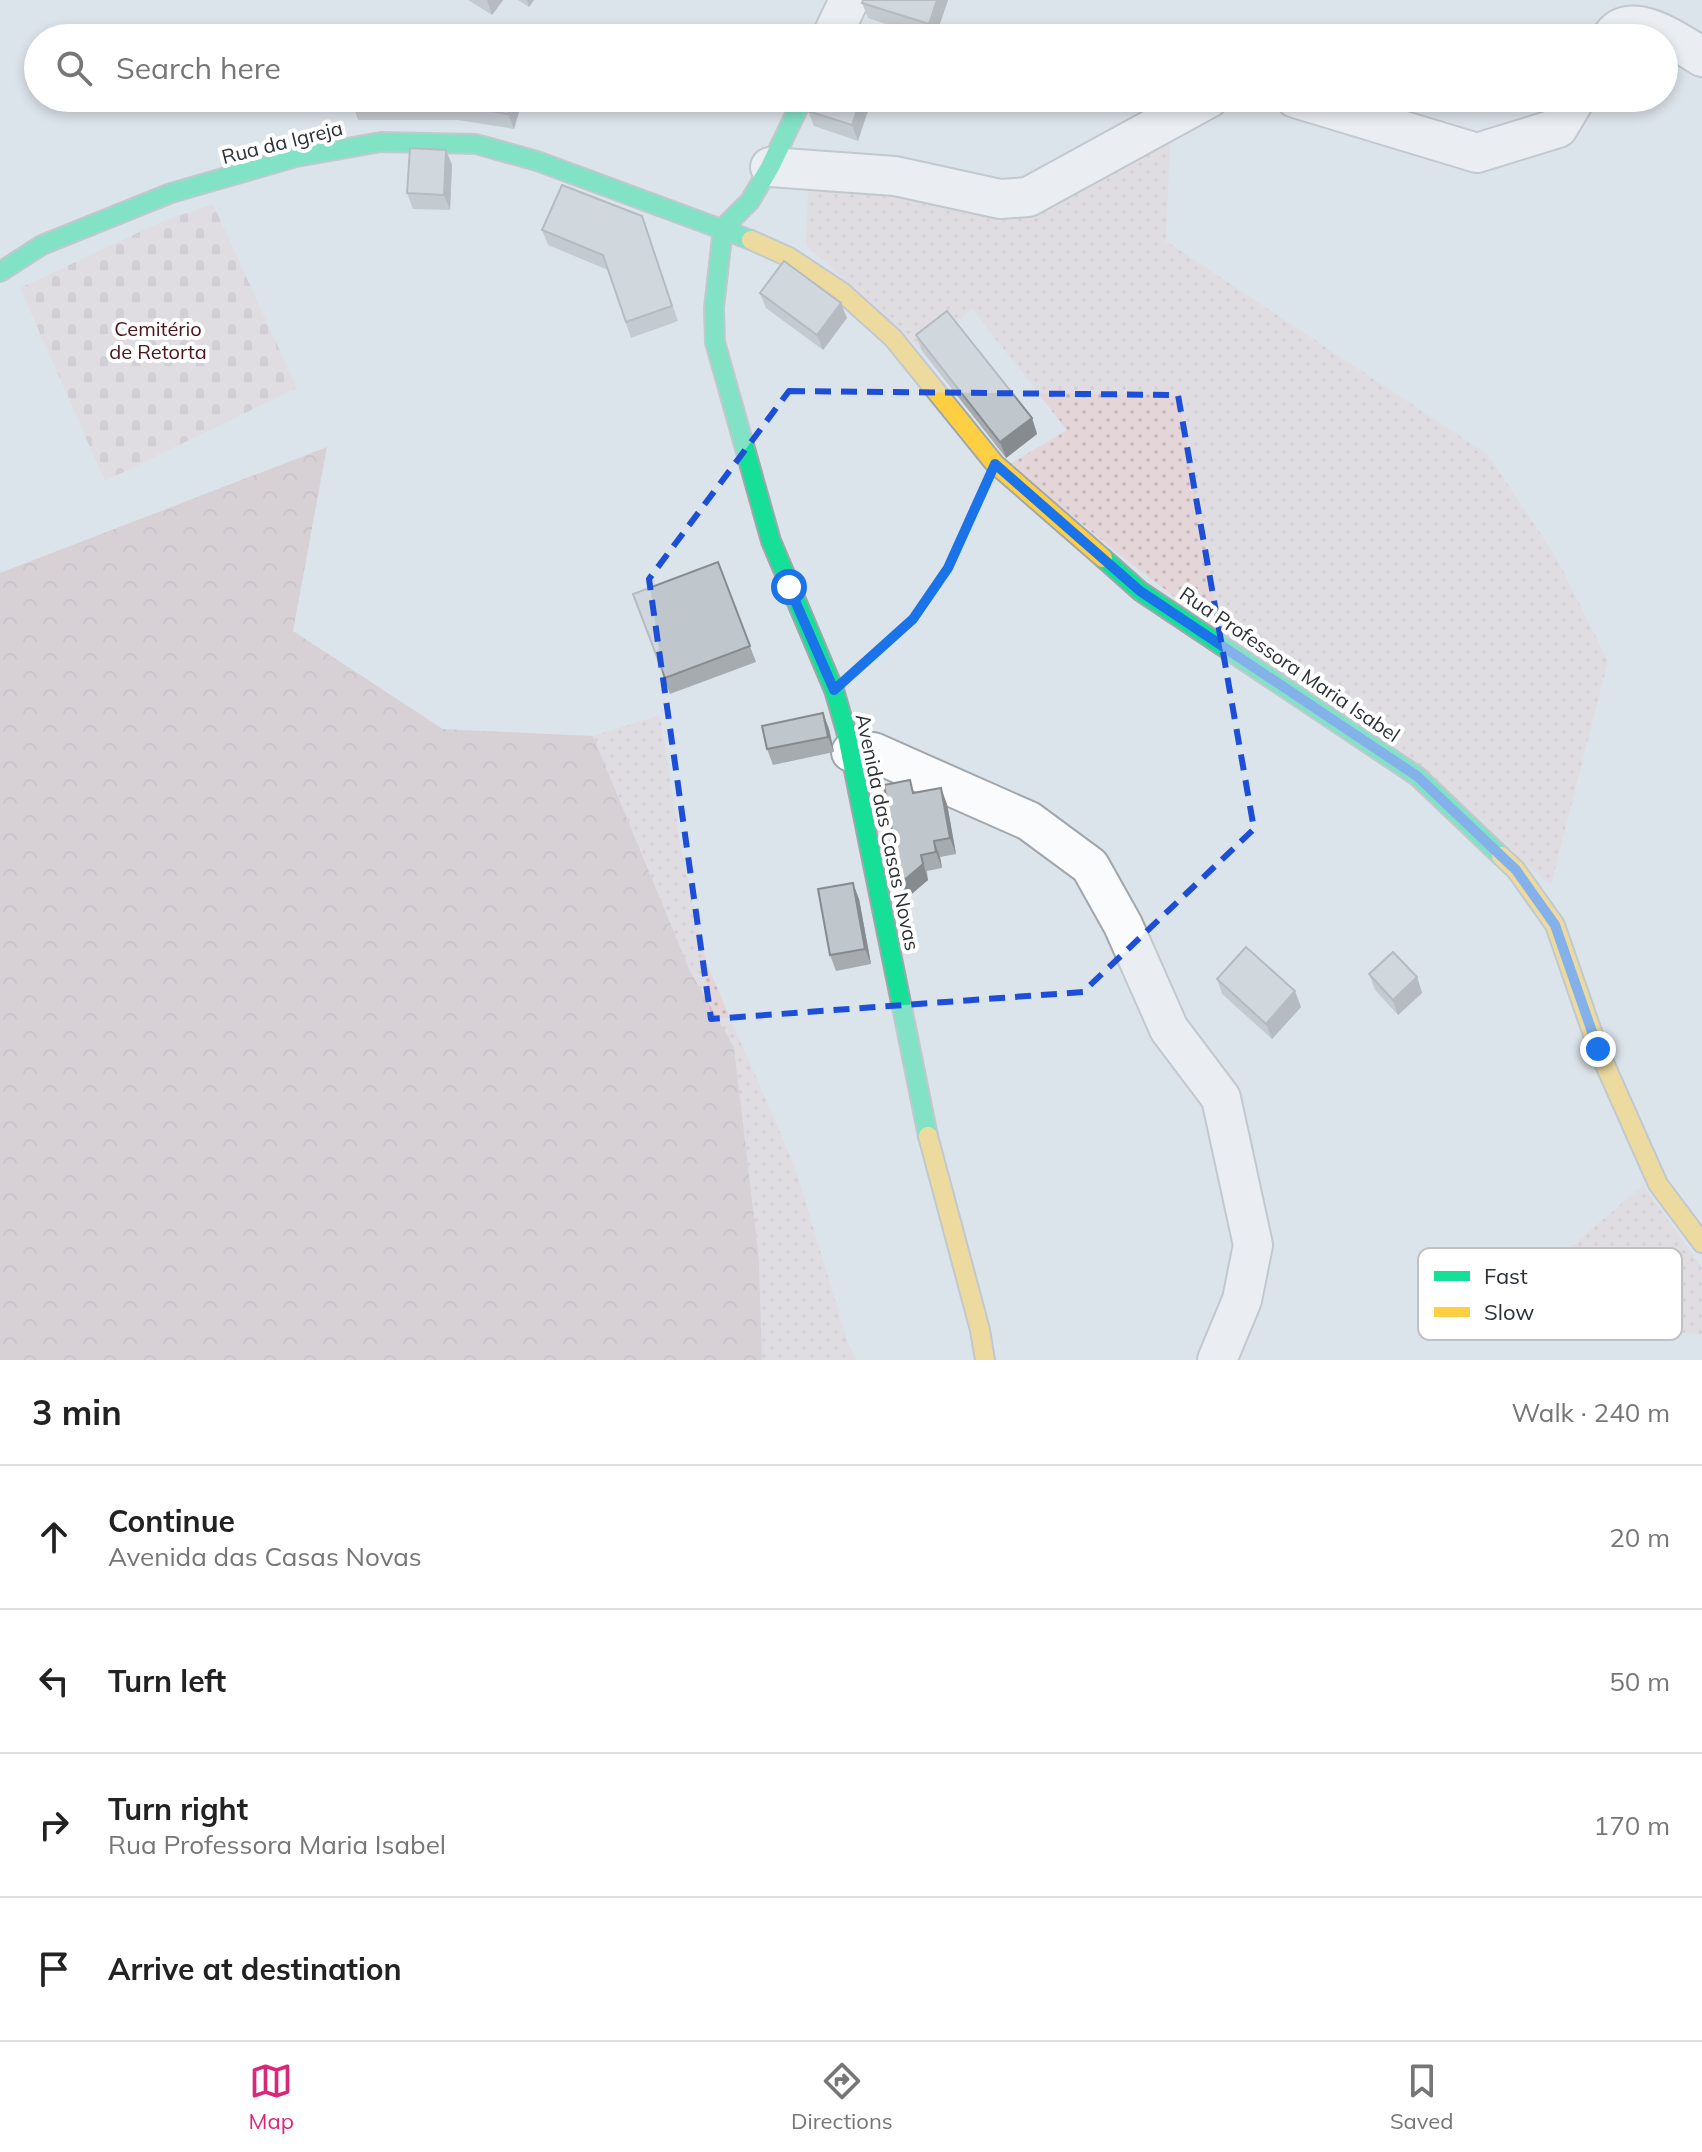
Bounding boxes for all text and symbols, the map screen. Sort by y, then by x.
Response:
search box [24,24,1678,112]
icon: search [52,46,96,90]
text: Search here [116,49,281,87]
street label: Rua da Igreja [219,115,345,169]
park label: Cemitério de Retorta [109,316,207,364]
route start [771,569,807,605]
street label: Rua Professora Maria Isabel [1175,581,1405,747]
street label: Avenida das Casas Novas [851,711,925,953]
route end [1580,1031,1616,1067]
legend [1418,1248,1682,1340]
text: Fast [1484,1262,1528,1290]
text: Slow [1484,1298,1534,1326]
text: 3 min [32,1391,122,1434]
text: Walk · 240 m [1511,1396,1670,1429]
text: Continue [108,1502,235,1540]
icon: ahead [32,1515,76,1559]
text: 20 m [1609,1521,1670,1554]
text: Avenida das Casas Novas [108,1540,422,1573]
icon: left [32,1659,76,1703]
text: Turn left [108,1662,226,1700]
text: 50 m [1609,1665,1670,1698]
text: Turn right [108,1790,248,1828]
icon: right [32,1803,76,1847]
text: 170 m [1594,1809,1670,1842]
text: Rua Professora Maria Isabel [108,1828,446,1861]
icon: arrive [32,1947,76,1991]
text: Arrive at destination [108,1950,402,1988]
tab: Map [249,2059,294,2135]
tab: Directions [791,2059,893,2135]
tab: Saved [1390,2059,1453,2135]

